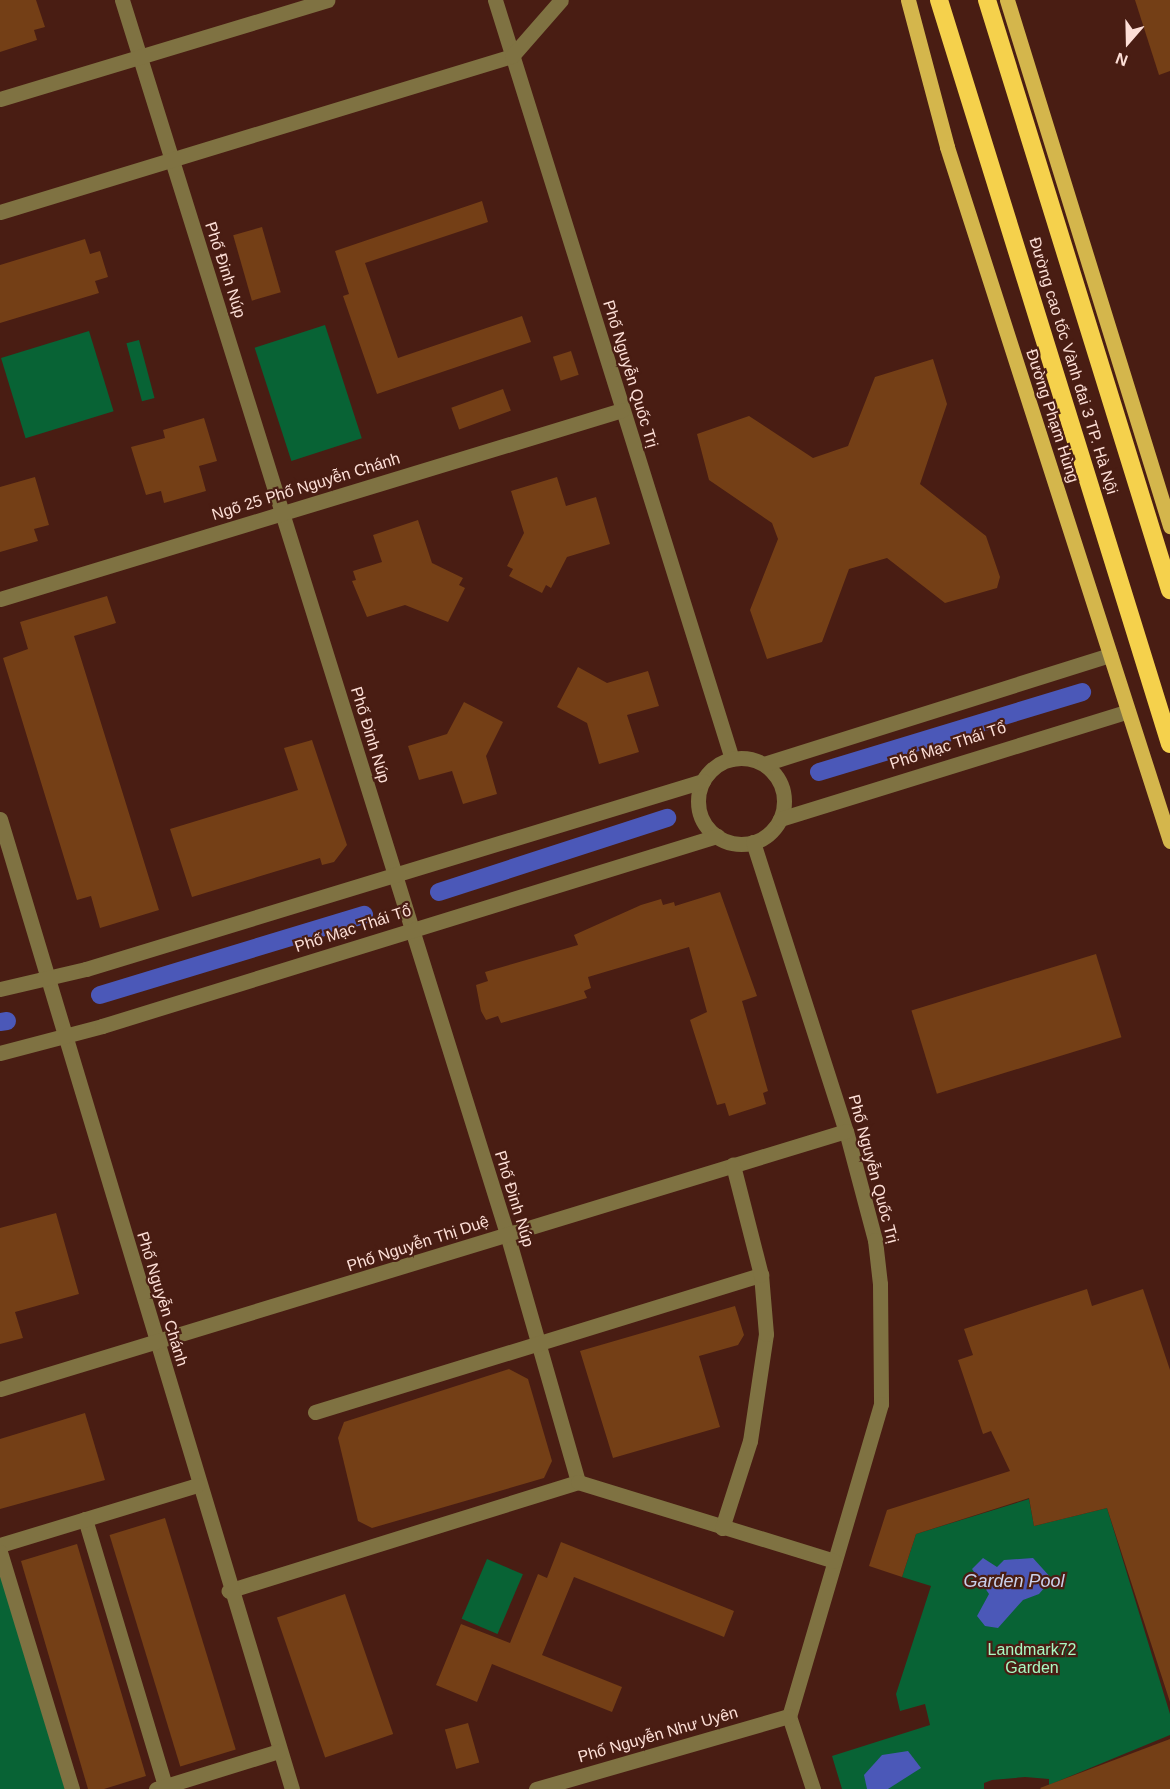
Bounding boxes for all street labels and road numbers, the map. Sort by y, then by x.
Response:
street label: Phố Đinh Núp [200,220,250,320]
street label: Đường cao tốc Vành đai 3 TP. Hà Nội [1025,235,1121,497]
street label: Phố Nguyễn Quốc Trị [598,298,662,450]
street label: Đường Phạm Hùng [1021,347,1083,485]
street label: Ngõ 25 Phố Nguyễn Chánh [210,449,402,525]
street label: Phố Đinh Núp [346,685,394,785]
street label: Phố Mạc Thái Tổ [887,718,1009,774]
street label: Phố Mạc Thái Tổ [292,901,414,957]
street label: Phố Nguyễn Quốc Trị [844,1092,902,1246]
street label: Phố Đinh Núp [490,1149,538,1249]
street label: Phố Nguyễn Thị Duệ [344,1212,492,1276]
street label: Phố Nguyễn Chánh [132,1229,192,1369]
street label: Phố Nguyễn Như Uyên [576,1703,740,1767]

